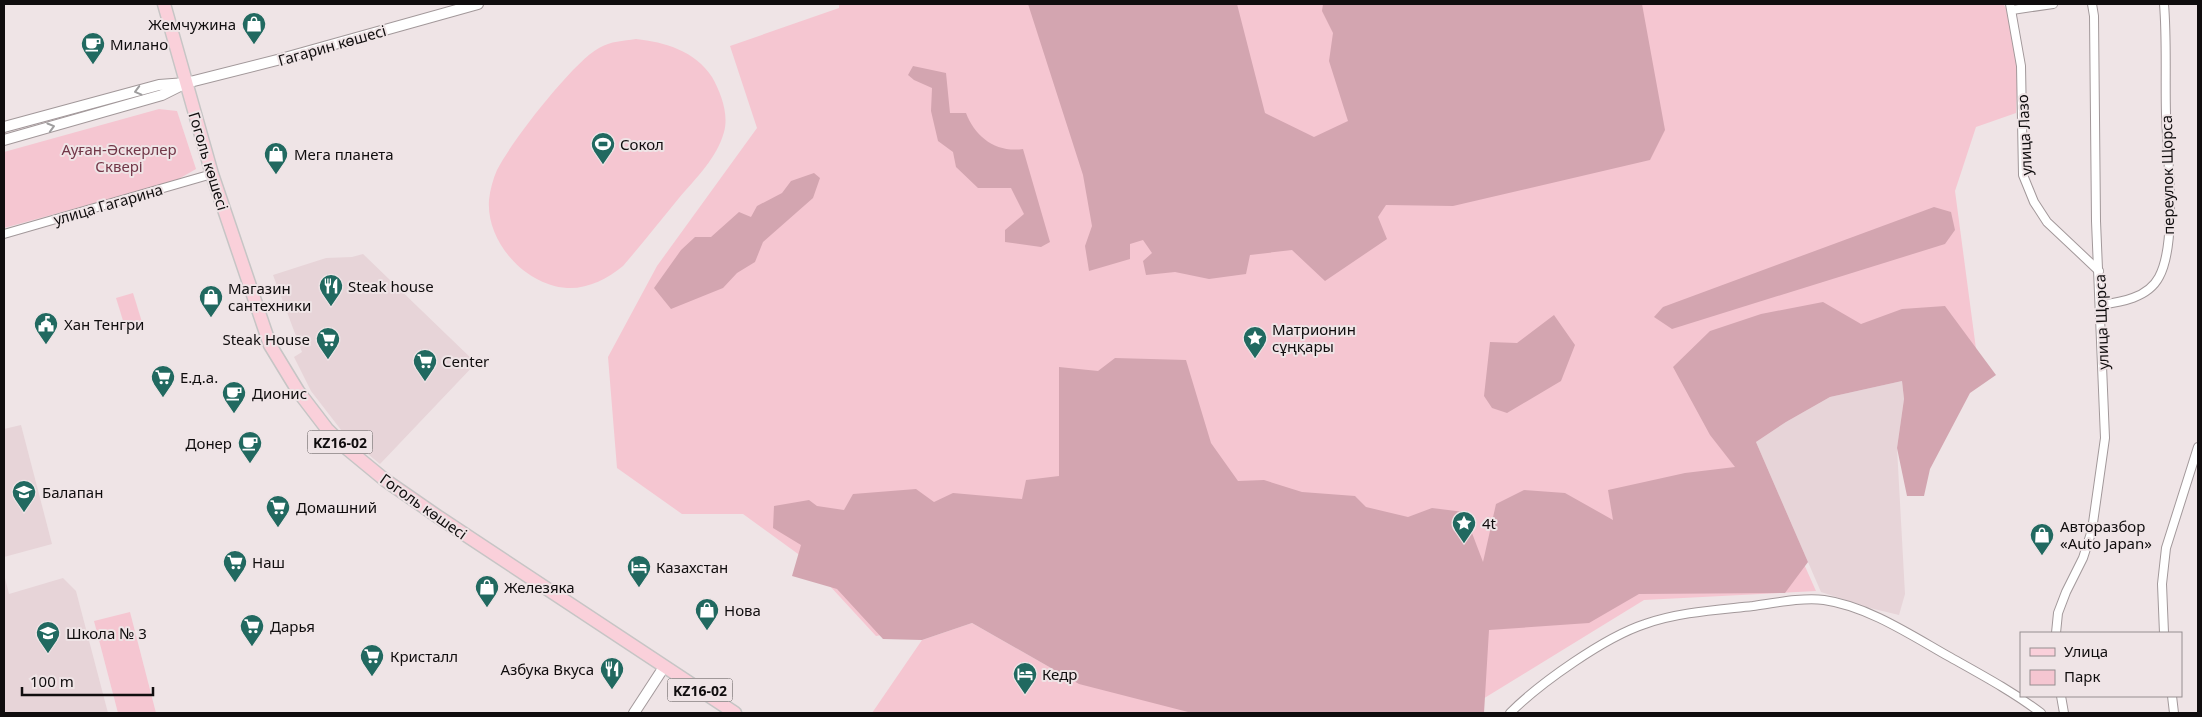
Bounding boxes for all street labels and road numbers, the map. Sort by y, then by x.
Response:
street label: Гагарин көшесі [276,20,388,70]
street label: улица Лазо [2012,94,2036,176]
street label: Гоголь көшесі [185,109,233,213]
street label: переулок Щорса [2156,115,2178,235]
street label: улица Гагарина [51,179,165,229]
street label: улица Щорса [2089,274,2113,370]
road number: KZ16-02 [308,431,372,454]
street label: Гоголь көшесі [377,469,471,543]
road number: KZ16-02 [668,678,732,702]

